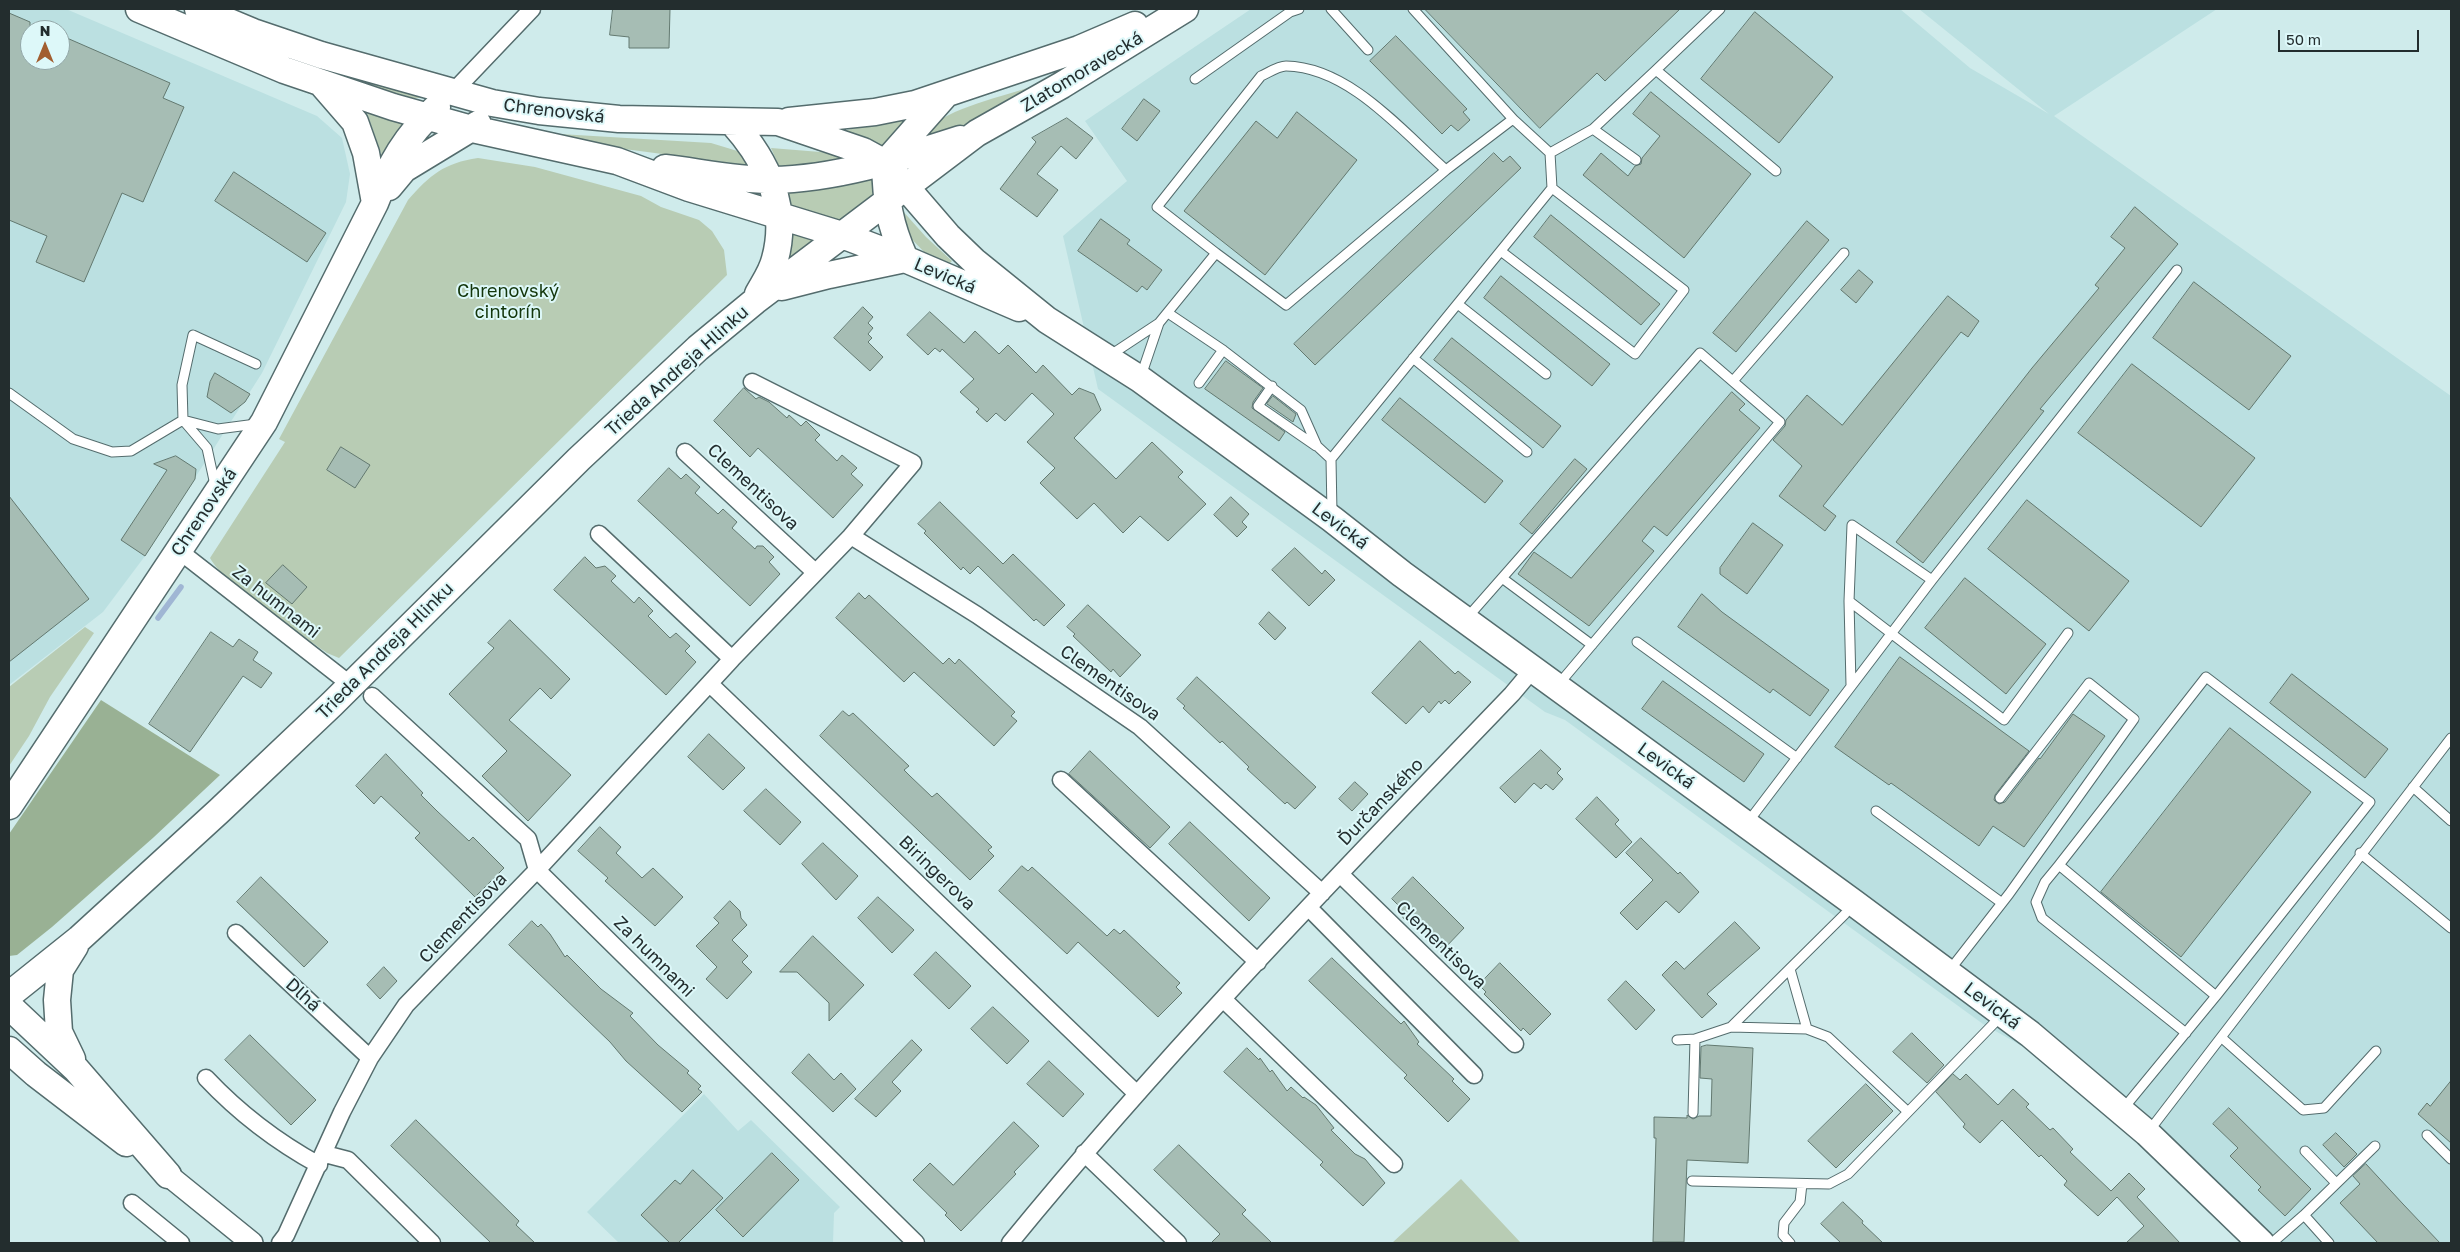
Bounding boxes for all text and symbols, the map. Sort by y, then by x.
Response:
north arrow [20,20,70,70]
scale bar [2280,20,2421,52]
text: N [40,22,50,39]
street label: Zlatomoravecká [1017,27,1147,117]
text: 50 m [2286,30,2321,48]
street label: Chrenovská [502,94,606,128]
street label: Levická [911,253,979,299]
park label: Chrenovský cintorín [457,280,559,322]
street label: Trieda Andreja Hlinku [601,301,753,441]
street label: Clementisova [703,439,803,535]
street label: Chrenovská [167,464,241,560]
street label: Levická [1308,498,1372,554]
street label: Za humnami [228,561,324,643]
street label: Trieda Andreja Hlinku [312,578,458,724]
street label: Clementisova [1056,641,1164,725]
street label: Levická [1633,738,1699,794]
street label: Ďurčanského [1334,754,1428,850]
street label: Biringerova [894,831,980,915]
street label: Clementisova [415,868,511,968]
street label: Clementisova [1391,897,1491,993]
street label: Za humnami [609,912,699,1002]
street label: Dlhá [281,974,325,1016]
street label: Levická [1960,978,2024,1034]

